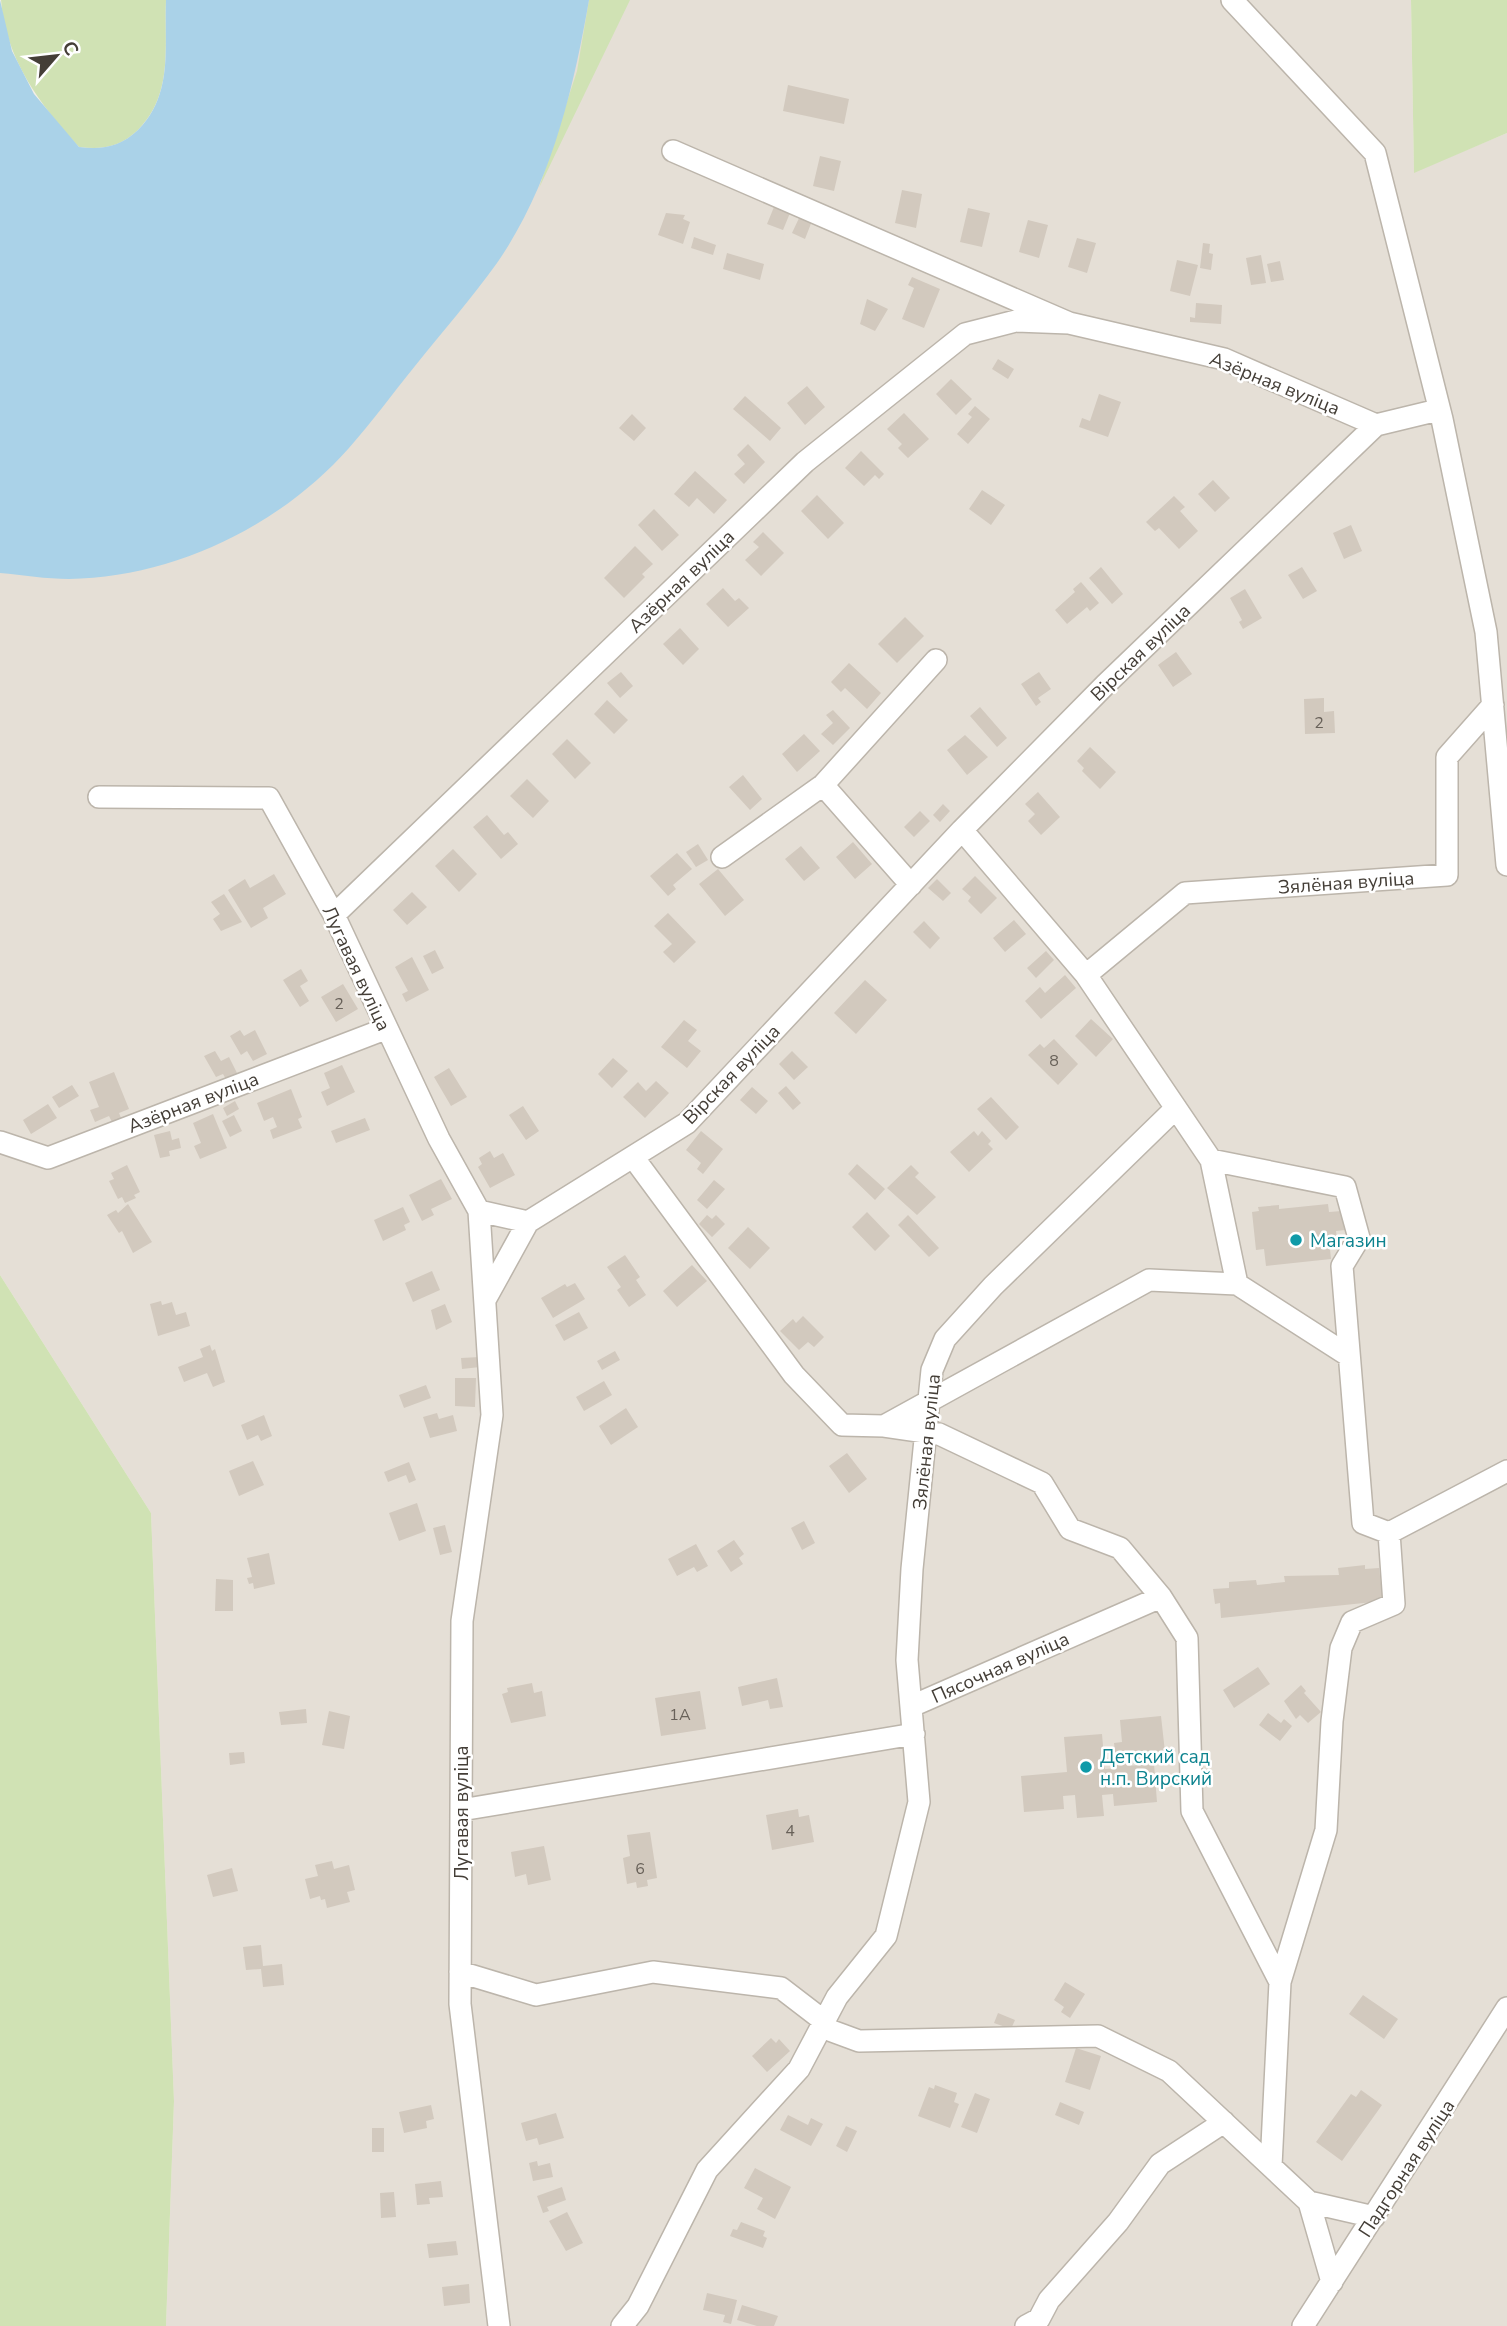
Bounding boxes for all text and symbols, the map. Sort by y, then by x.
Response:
north arrow [21,21,91,91]
text: С [56,37,85,60]
street label: Азёрная вуліца [1206,346,1344,422]
street label: Азёрная вуліца [623,524,740,639]
street label: Вірская вуліца [1085,598,1196,707]
house number: 2 [1314,712,1324,734]
street label: Зялёная вуліца [1277,865,1415,901]
street label: Лугавая вуліца [316,902,396,1035]
house number: 2 [334,993,344,1015]
street label: Вірская вуліца [677,1019,786,1130]
house number: 8 [1049,1050,1059,1072]
street label: Азёрная вуліца [124,1066,263,1140]
place label: Магазин [1310,1228,1387,1254]
marker: Магазин [1288,1232,1304,1248]
street label: Зялёная вуліца [907,1373,947,1512]
street label: Пясочная вуліца [927,1626,1073,1710]
house number: 1А [669,1704,691,1726]
place label: Детский сад н.п. Вирский [1100,1744,1212,1792]
street label: Лугавая вуліца [449,1745,475,1881]
marker: Детский сад н.п. Вирский [1078,1759,1094,1775]
house number: 4 [785,1820,795,1842]
house number: 6 [635,1858,645,1880]
street label: Падгорная вуліца [1352,2095,1461,2243]

